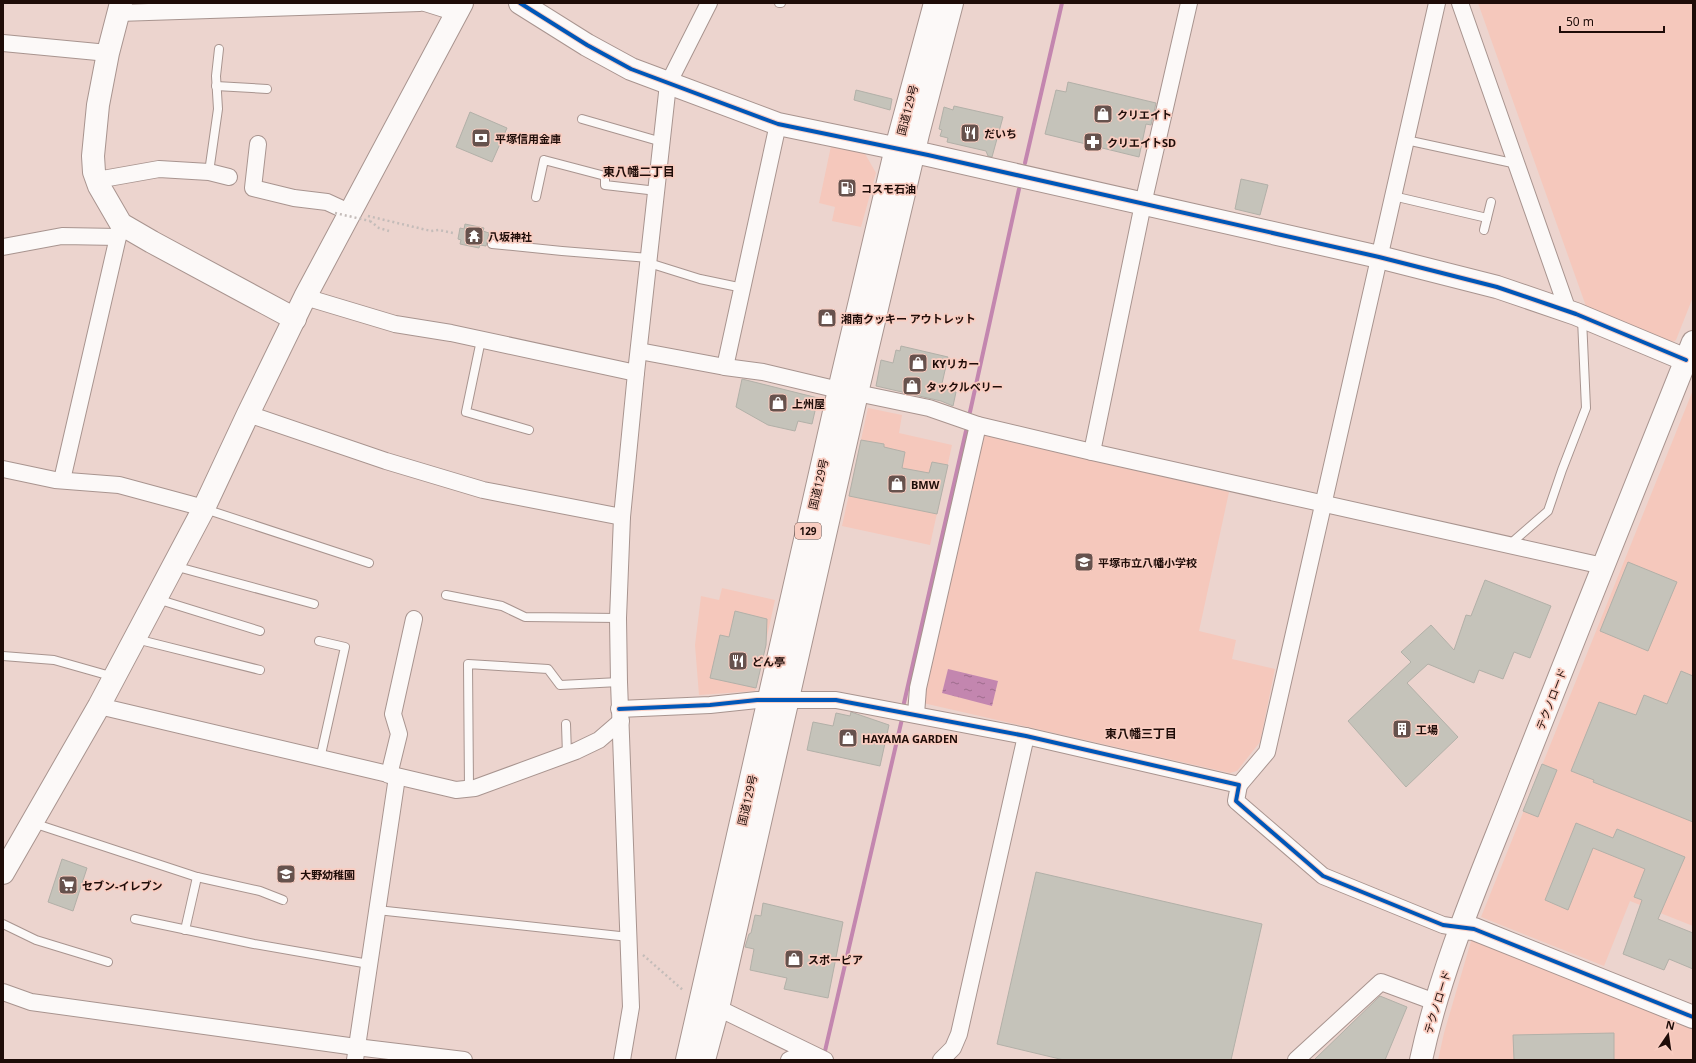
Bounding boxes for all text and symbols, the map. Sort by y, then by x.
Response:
scale bar [1560,8,1664,34]
text: 50 m [1566,13,1594,30]
street label: 国道129号 [893,83,921,137]
shop icon: クリエイト [1092,103,1114,125]
place label: クリエイト [1117,107,1172,122]
restaurant icon: だいち [959,122,981,144]
place label: だいち [984,126,1017,141]
bank icon: 平塚信用金庫 [470,127,492,149]
place label: 平塚信用金庫 [495,131,561,146]
pharmacy icon: クリエイトSD [1082,131,1104,153]
place label: クリエイトSD [1107,135,1176,150]
district label: 東八幡二丁目 [603,163,675,180]
fuel station icon: コスモ石油 [836,177,858,199]
place label: コスモ石油 [861,181,916,196]
temple icon: 八坂神社 [463,225,485,247]
place label: 八坂神社 [488,229,532,244]
shop icon: 湘南クッキー アウトレット [816,307,838,329]
place label: 湘南クッキー アウトレット [841,311,976,326]
shop icon: KYリカー [907,352,929,374]
place label: KYリカー [932,356,979,371]
shop icon: タックルベリー [901,375,923,397]
place label: タックルベリー [926,379,1003,394]
shop icon: 上州屋 [767,392,789,414]
place label: 上州屋 [792,396,825,411]
street label: 国道129号 [805,457,831,511]
shop icon: BMW [886,473,908,495]
place label: BMW [911,477,940,492]
road number: 129 [795,523,821,539]
school or university icon: 平塚市立八幡小学校 [1073,551,1095,573]
place label: 平塚市立八幡小学校 [1098,555,1197,570]
restaurant icon: どん亭 [727,650,749,672]
place label: どん亭 [752,654,785,669]
street label: テクノロード [1532,666,1570,732]
building icon: 工場 [1391,718,1413,740]
place label: 工場 [1416,722,1438,737]
district label: 東八幡三丁目 [1105,725,1177,742]
shop icon: HAYAMA GARDEN [837,727,859,749]
place label: HAYAMA GARDEN [862,731,958,746]
street label: 国道129号 [734,773,760,827]
school or university icon: 大野幼稚園 [275,863,297,885]
place label: 大野幼稚園 [300,867,355,882]
supermarket icon: セブン-イレブン [57,874,79,896]
place label: セブン-イレブン [82,878,163,893]
shop icon: スポーピア [783,948,805,970]
place label: スポーピア [808,952,863,967]
street label: テクノロード [1420,969,1454,1035]
north arrow [1648,1015,1688,1055]
text: N [1664,1016,1676,1033]

